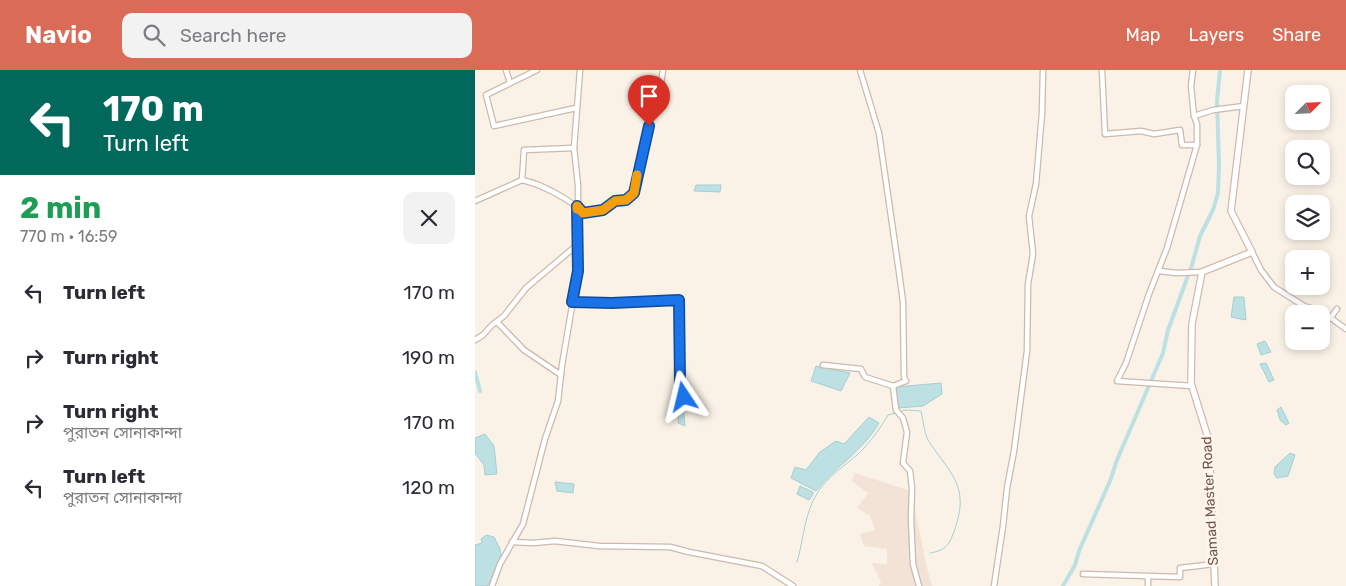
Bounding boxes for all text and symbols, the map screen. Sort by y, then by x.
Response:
search box [122,13,472,58]
text: Navio [25,21,92,49]
icon: search [140,21,168,49]
text: Search here [180,24,286,47]
text: Map [1126,24,1161,46]
text: Layers [1189,24,1244,46]
text: Share [1272,24,1321,46]
pin [628,75,670,126]
icon: arrive [635,82,663,110]
north arrow [1285,85,1330,130]
map controls [1285,85,1330,350]
text: 170 m [103,88,204,130]
icon: left [20,90,85,155]
text: Turn left [103,130,189,157]
button: search [1285,140,1330,185]
text: 2 min [20,190,101,226]
button: close [403,192,455,244]
button: layers [1285,195,1330,240]
text: 770 m · 16:59 [20,227,117,246]
button: + [1285,250,1330,295]
icon: left [20,279,48,307]
text: Turn left [63,281,145,304]
text: 170 m [404,281,455,304]
button: − [1285,305,1330,350]
icon: right [20,344,48,372]
text: Turn right [63,346,158,369]
text: 190 m [402,346,455,369]
position arrow [657,370,709,422]
text: Turn right [63,400,158,423]
icon: right [20,409,48,437]
text: 170 m [404,411,455,434]
text: পুরাতন সোনাকান্দা [63,423,182,442]
street label: Samad Master Road [1198,436,1222,566]
text: Turn left [63,465,145,488]
icon: left [20,474,48,502]
text: 120 m [402,476,455,499]
text: পুরাতন সোনাকান্দা [63,488,182,507]

